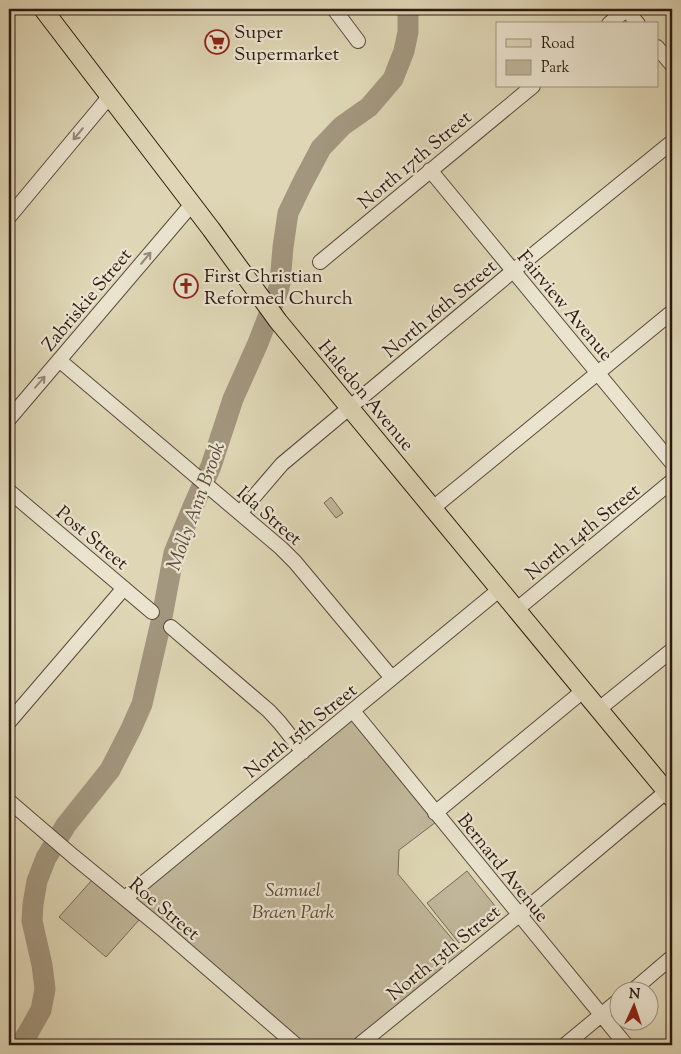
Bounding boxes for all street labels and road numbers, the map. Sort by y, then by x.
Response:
street label: North 17th Street [353,105,479,217]
street label: Zabriskie Street [37,243,139,358]
street label: Fairview Avenue [510,245,619,368]
street label: North 16th Street [378,254,504,365]
street label: Haledon Avenue [311,335,420,458]
street label: North 14th Street [520,478,647,588]
street label: Ida Street [230,481,307,553]
street label: Post Street [49,500,134,578]
street label: North 15th Street [240,678,364,786]
street label: Bernard Avenue [450,808,555,929]
street label: Roe Street [122,872,205,948]
street label: North 13th Street [382,899,507,1008]

